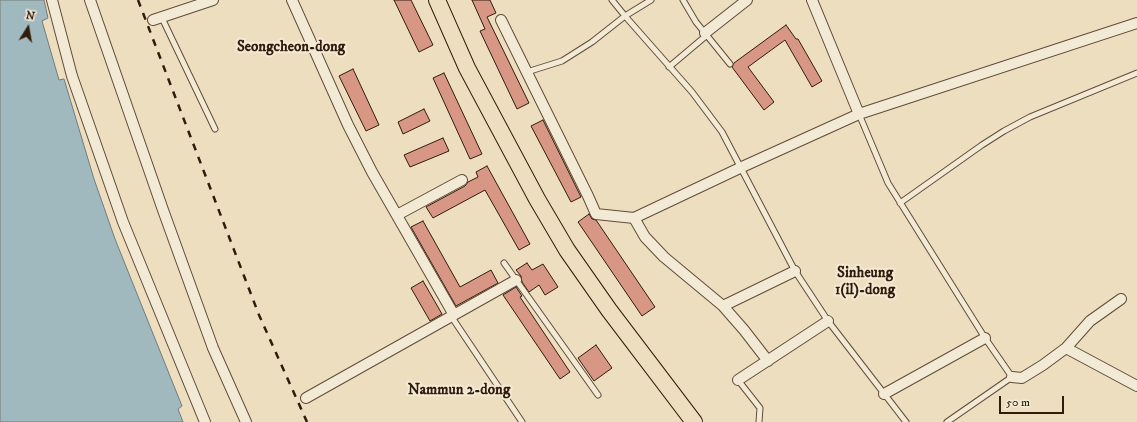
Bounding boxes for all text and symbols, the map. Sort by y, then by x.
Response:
north arrow [8,8,48,48]
text: N [25,8,36,24]
district label: Seongcheon-dong [237,39,345,57]
district label: Sinheung 1(il)-dong [835,265,895,300]
district label: Nammun 2-dong [408,382,510,400]
scale bar [1001,388,1066,414]
text: 50 m [1006,395,1030,410]

